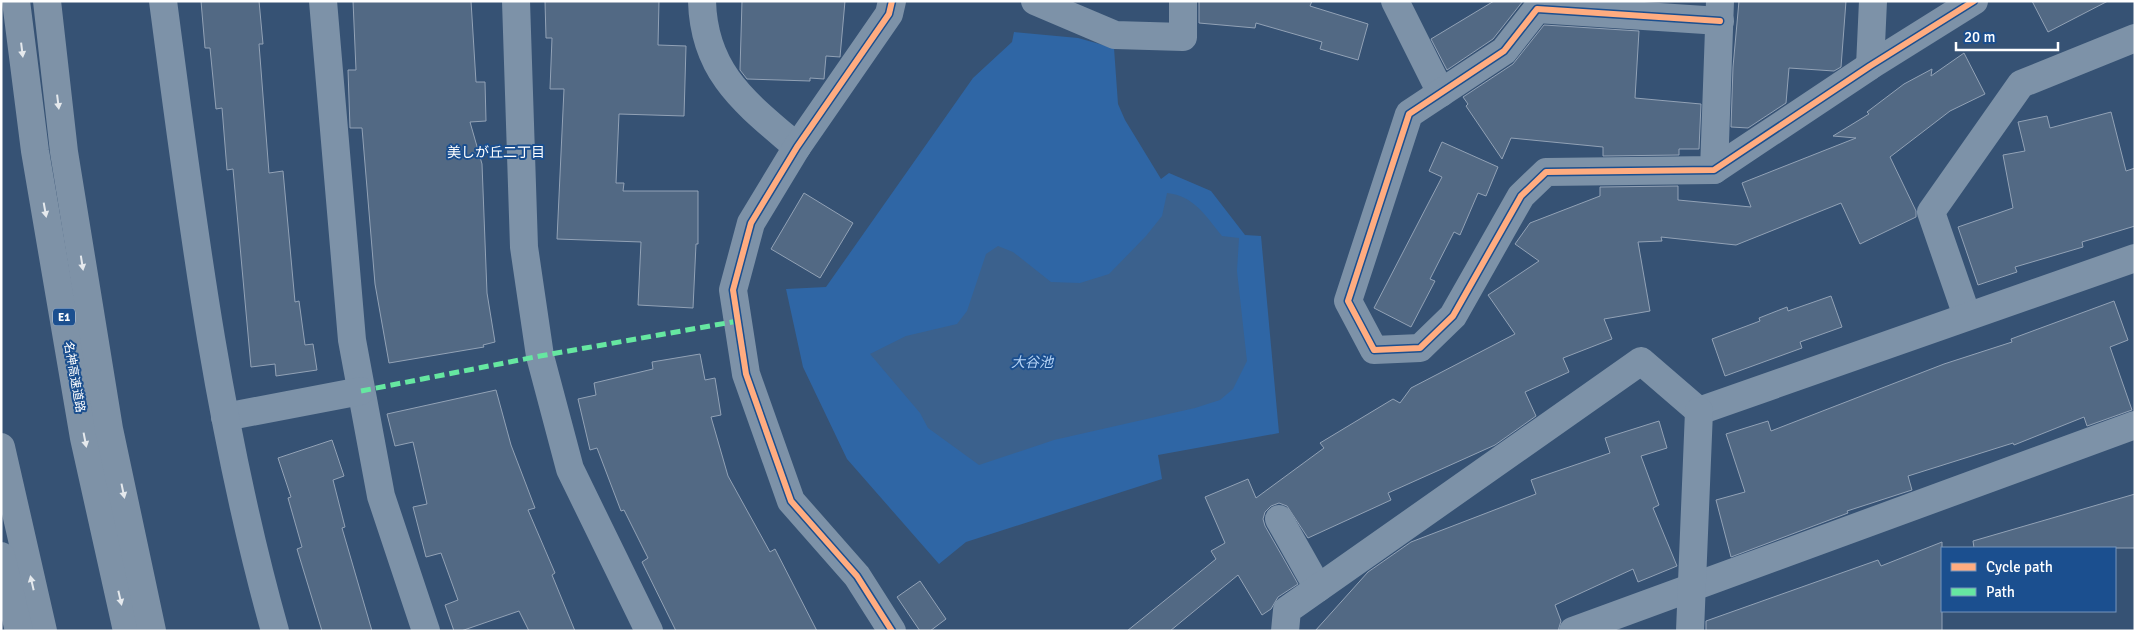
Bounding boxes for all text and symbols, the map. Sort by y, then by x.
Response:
scale bar [1956,20,2058,52]
text: 20 m [1964,28,1995,46]
one-way arrow [18,42,26,58]
one-way arrow [54,94,62,110]
district label: 美しが丘二丁目 [447,144,545,161]
one-way arrow [42,203,50,219]
one-way arrow [79,255,87,271]
road number: E1 [53,308,75,326]
street label: 名神高速道路 [60,340,88,414]
water label: 大谷池 [1011,354,1055,371]
one-way arrow [81,432,89,447]
one-way arrow [119,484,127,499]
legend [1941,547,2116,612]
text: Cycle path [1986,558,2053,576]
one-way arrow [28,576,36,591]
text: Path [1986,583,2015,601]
one-way arrow [116,591,124,606]

